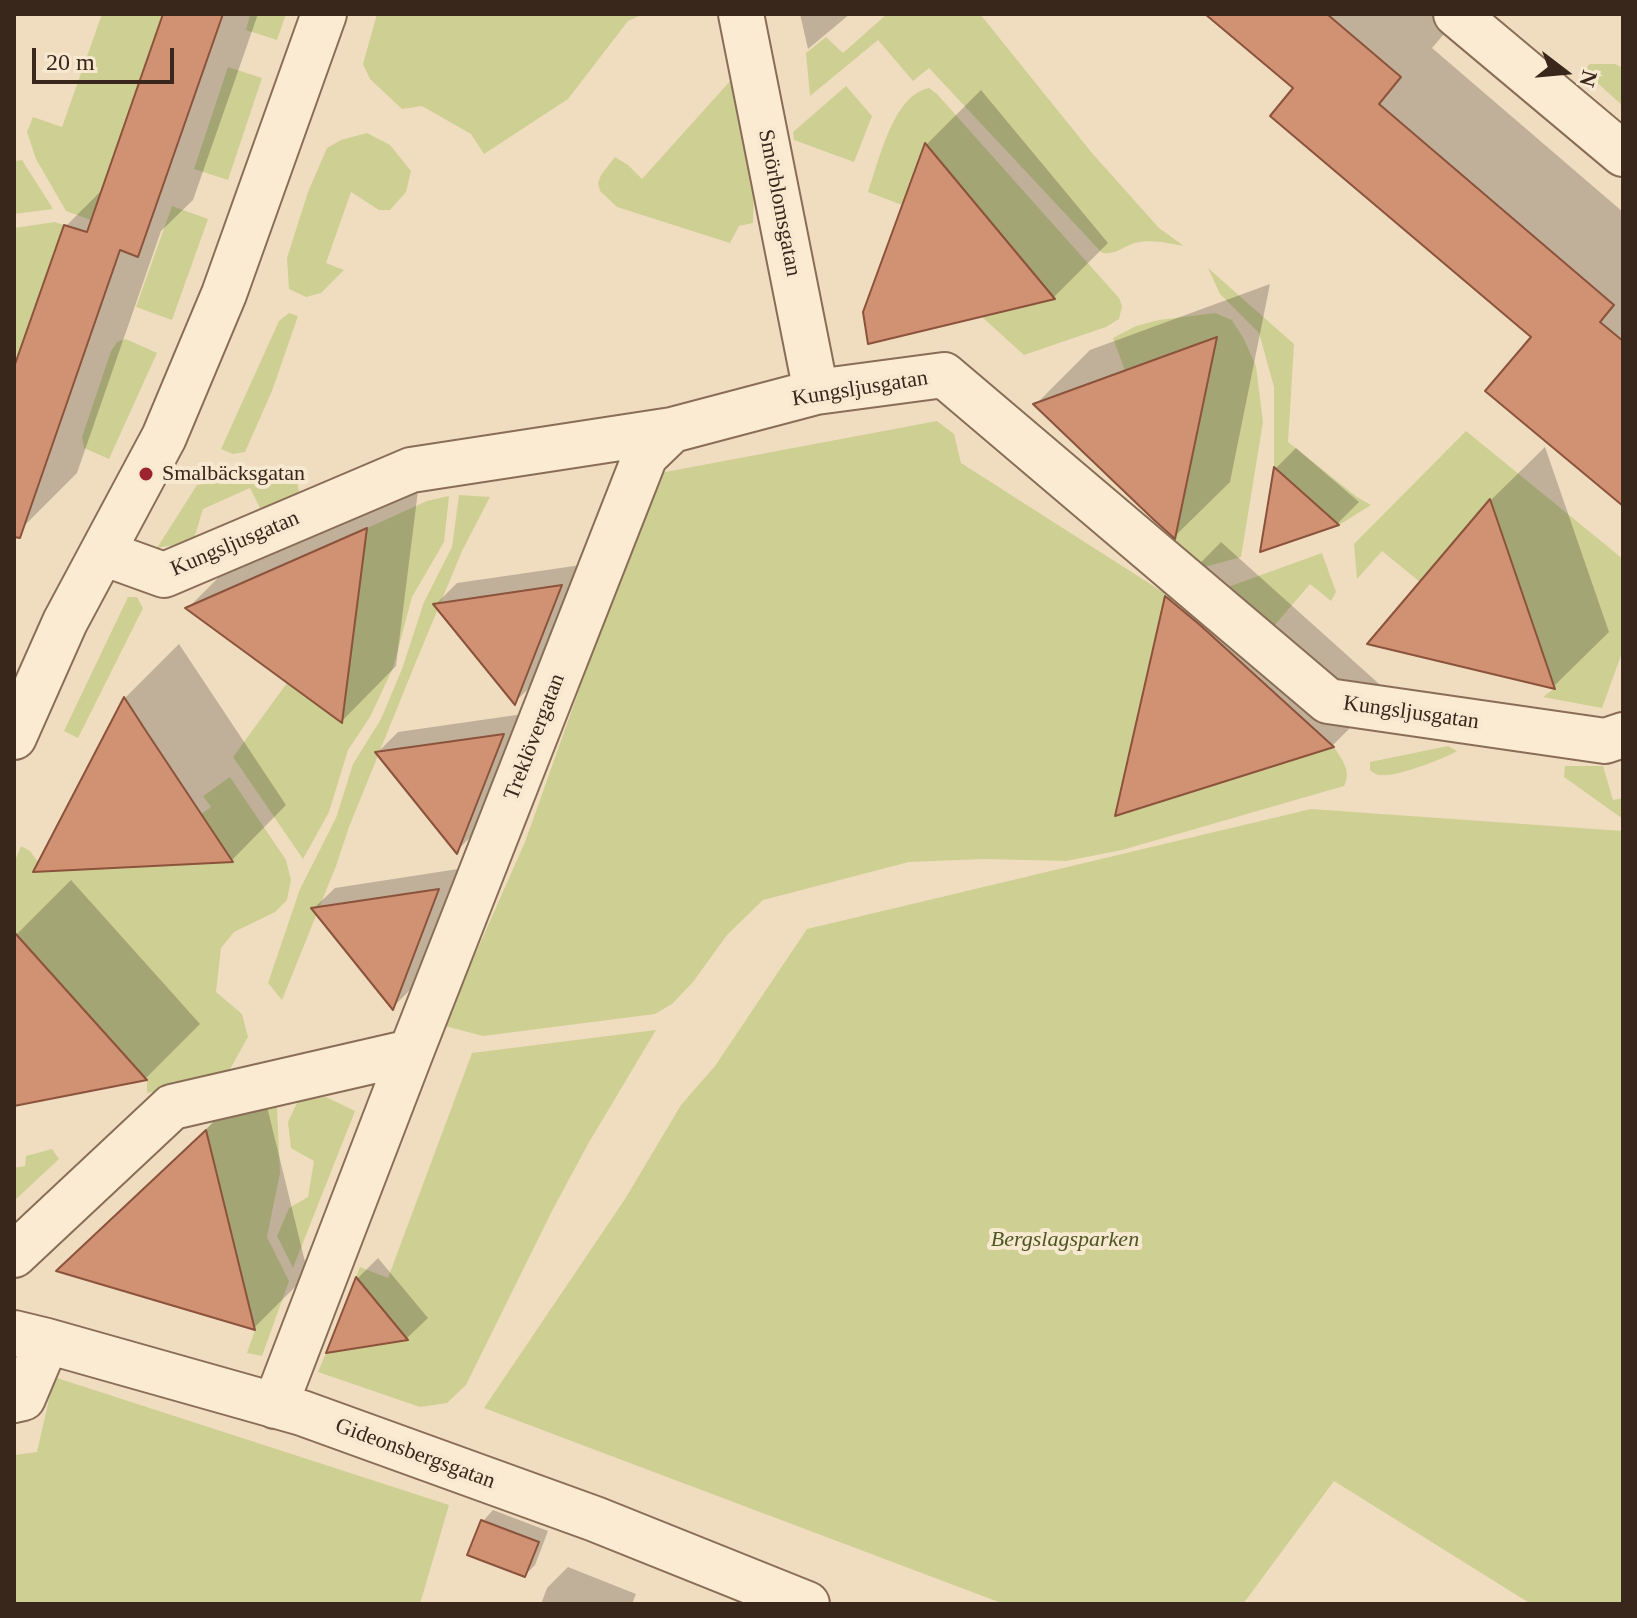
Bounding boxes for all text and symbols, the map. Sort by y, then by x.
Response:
scale bar [36,32,178,82]
north arrow [1525,32,1605,112]
text: 20 m [46,49,95,75]
text: N [1574,68,1603,90]
street label: Smörblomsgatan [752,127,806,279]
street label: Kungsljusgatan [790,365,930,413]
place label: Smalbäcksgatan [162,461,305,487]
marker: Smalbäcksgatan [137,465,155,483]
street label: Kungsljusgatan [167,505,303,583]
street label: Treklövergatan [499,670,571,804]
street label: Kungsljusgatan [1341,690,1481,736]
park label: Bergslagsparken [991,1227,1139,1253]
street label: Gideonsbergsgatan [331,1413,499,1495]

